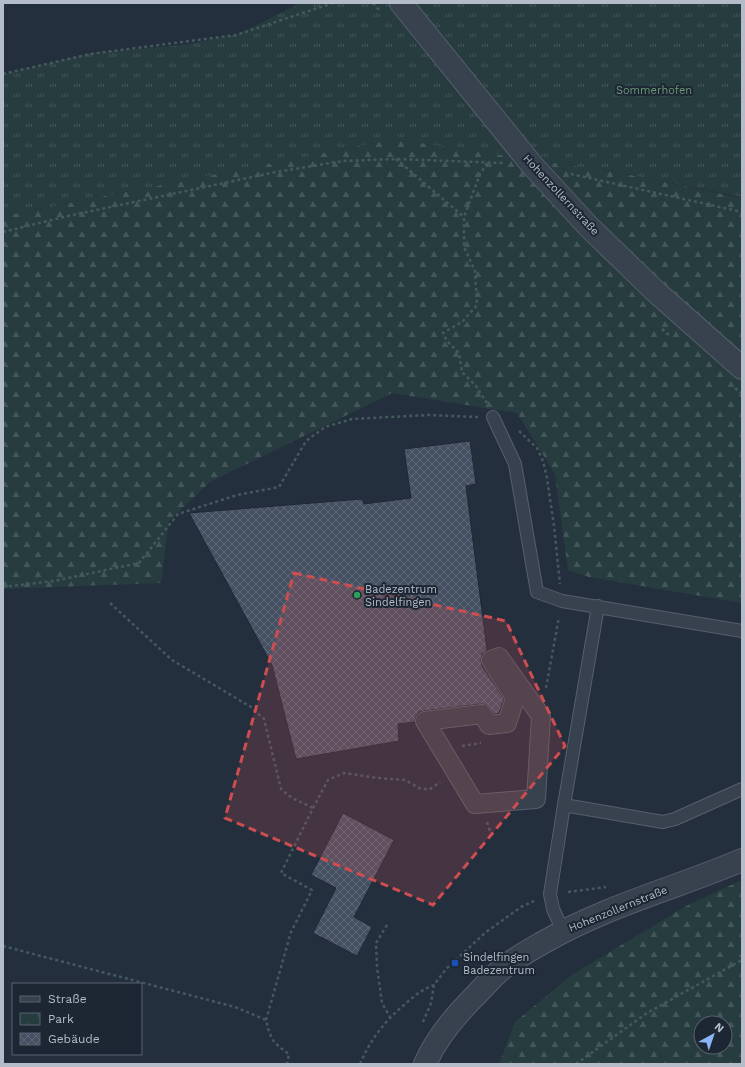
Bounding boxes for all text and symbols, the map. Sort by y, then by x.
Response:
park label: Sommerhofen [616,84,692,97]
street label: Hohenzollernstraße [520,152,602,238]
place label: Badezentrum Sindelfingen [365,583,437,609]
marker: Badezentrum Sindelfingen [352,590,362,600]
street label: Hohenzollernstraße [567,883,669,935]
place label: Sindelfingen Badezentrum [463,951,535,977]
marker: Sindelfingen Badezentrum [450,958,460,968]
legend [12,983,142,1055]
text: Straße [48,992,87,1006]
text: Park [48,1012,74,1026]
north arrow [693,1015,733,1055]
text: N [712,1020,726,1035]
text: Gebäude [48,1032,100,1046]

